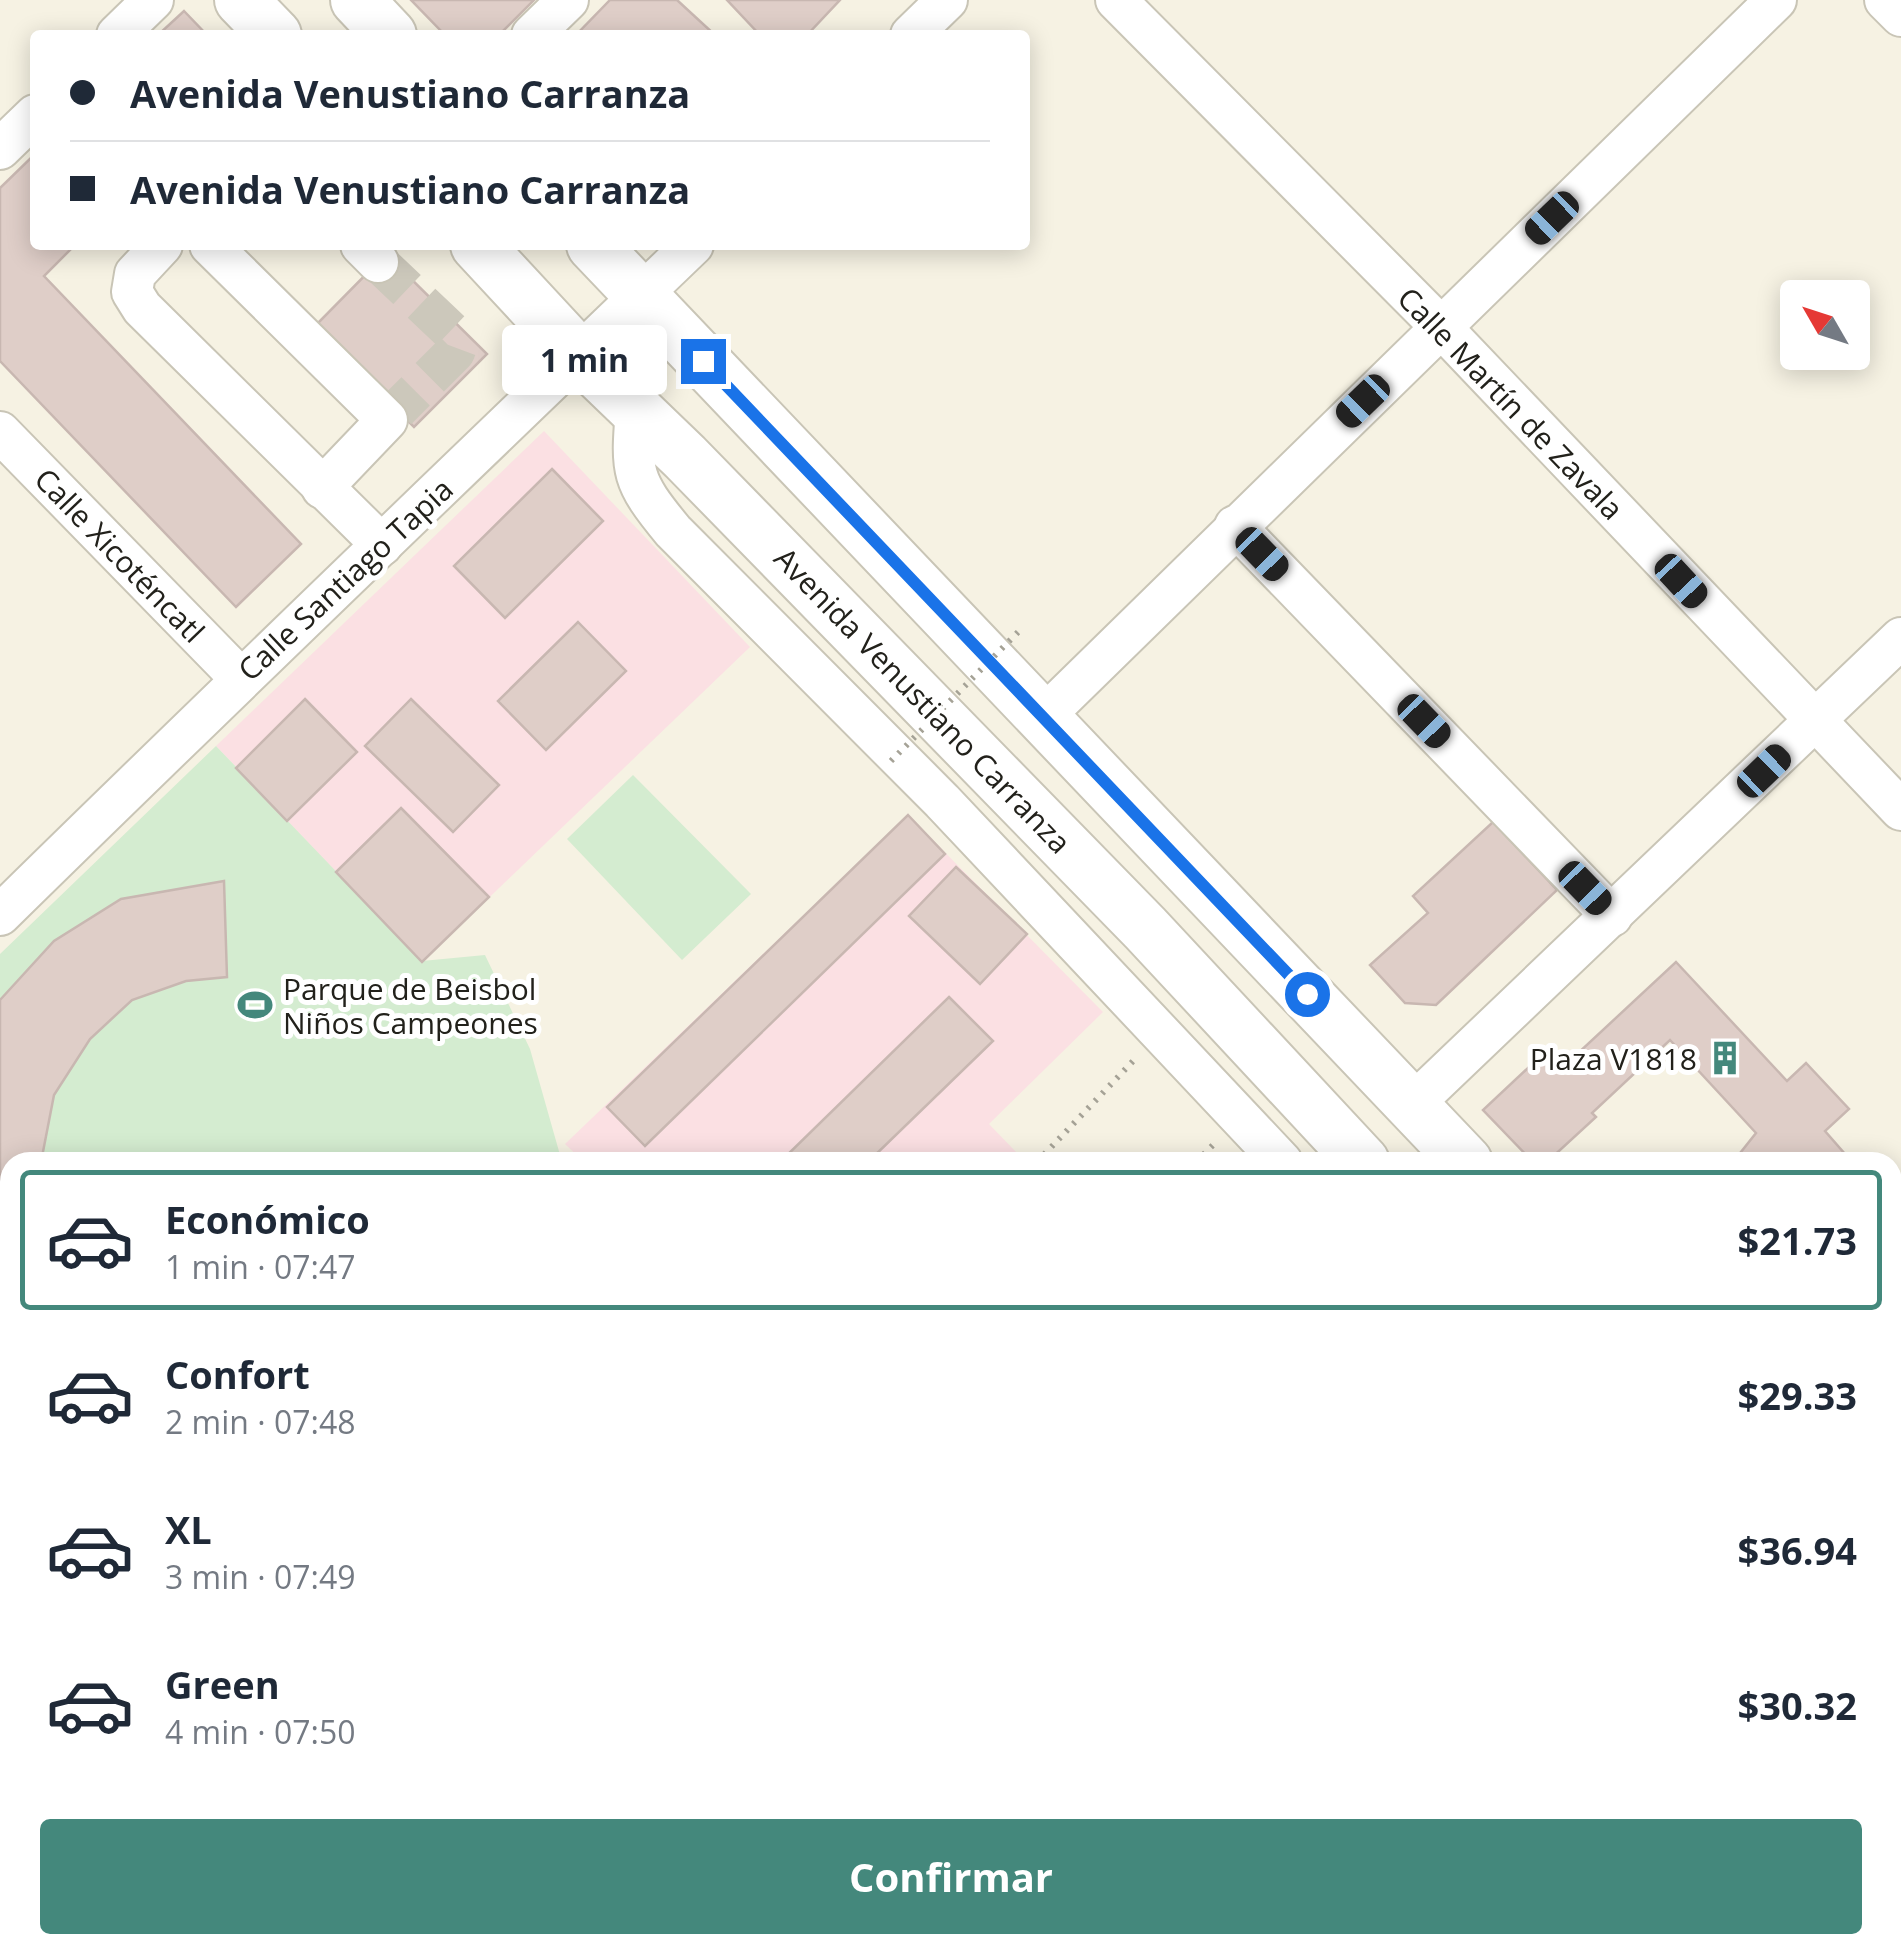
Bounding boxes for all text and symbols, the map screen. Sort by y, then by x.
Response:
text: Avenida Venustiano Carranza [130,67,690,119]
text: Avenida Venustiano Carranza [130,163,690,215]
car [1520,186,1584,250]
street label: Calle Martín de Zavala [1389,278,1633,528]
north arrow [1780,280,1870,370]
map controls [1780,280,1870,370]
callout: 1 min [503,326,668,396]
text: 1 min [540,338,629,381]
route end [681,339,726,384]
car [1331,369,1395,433]
street label: Calle Xicoténcatl [26,459,214,651]
street label: Calle Santiago Tapia [229,469,461,689]
car [1230,522,1294,586]
street label: Avenida Venustiano Carranza [766,538,1080,862]
car [1650,549,1712,613]
car [1392,689,1456,753]
car [1732,739,1796,803]
car [1553,856,1617,920]
place label: Parque de Beisbol Niños Campeones [283,968,538,1043]
route start [1285,972,1330,1017]
sports icon: Parque de Beisbol Niños Campeones [236,986,274,1024]
place label: Plaza V1818 [1530,1038,1697,1079]
building icon: Plaza V1818 [1706,1039,1744,1077]
text: Económico [165,1193,370,1245]
icon: car [45,1195,135,1285]
text: $21.73 [1738,1214,1857,1266]
text: 1 min · 07:47 [165,1245,356,1288]
text: Confort [165,1348,310,1400]
icon: car [45,1350,135,1440]
text: $29.33 [1738,1369,1857,1421]
text: 2 min · 07:48 [165,1400,356,1443]
text: XL [165,1503,212,1555]
icon: car [45,1505,135,1595]
text: $36.94 [1738,1524,1857,1576]
text: 3 min · 07:49 [165,1555,356,1598]
text: Green [165,1658,280,1710]
icon: car [45,1660,135,1750]
text: $30.32 [1738,1679,1857,1731]
text: 4 min · 07:50 [165,1710,356,1753]
button: Confirmar [40,1819,1862,1934]

